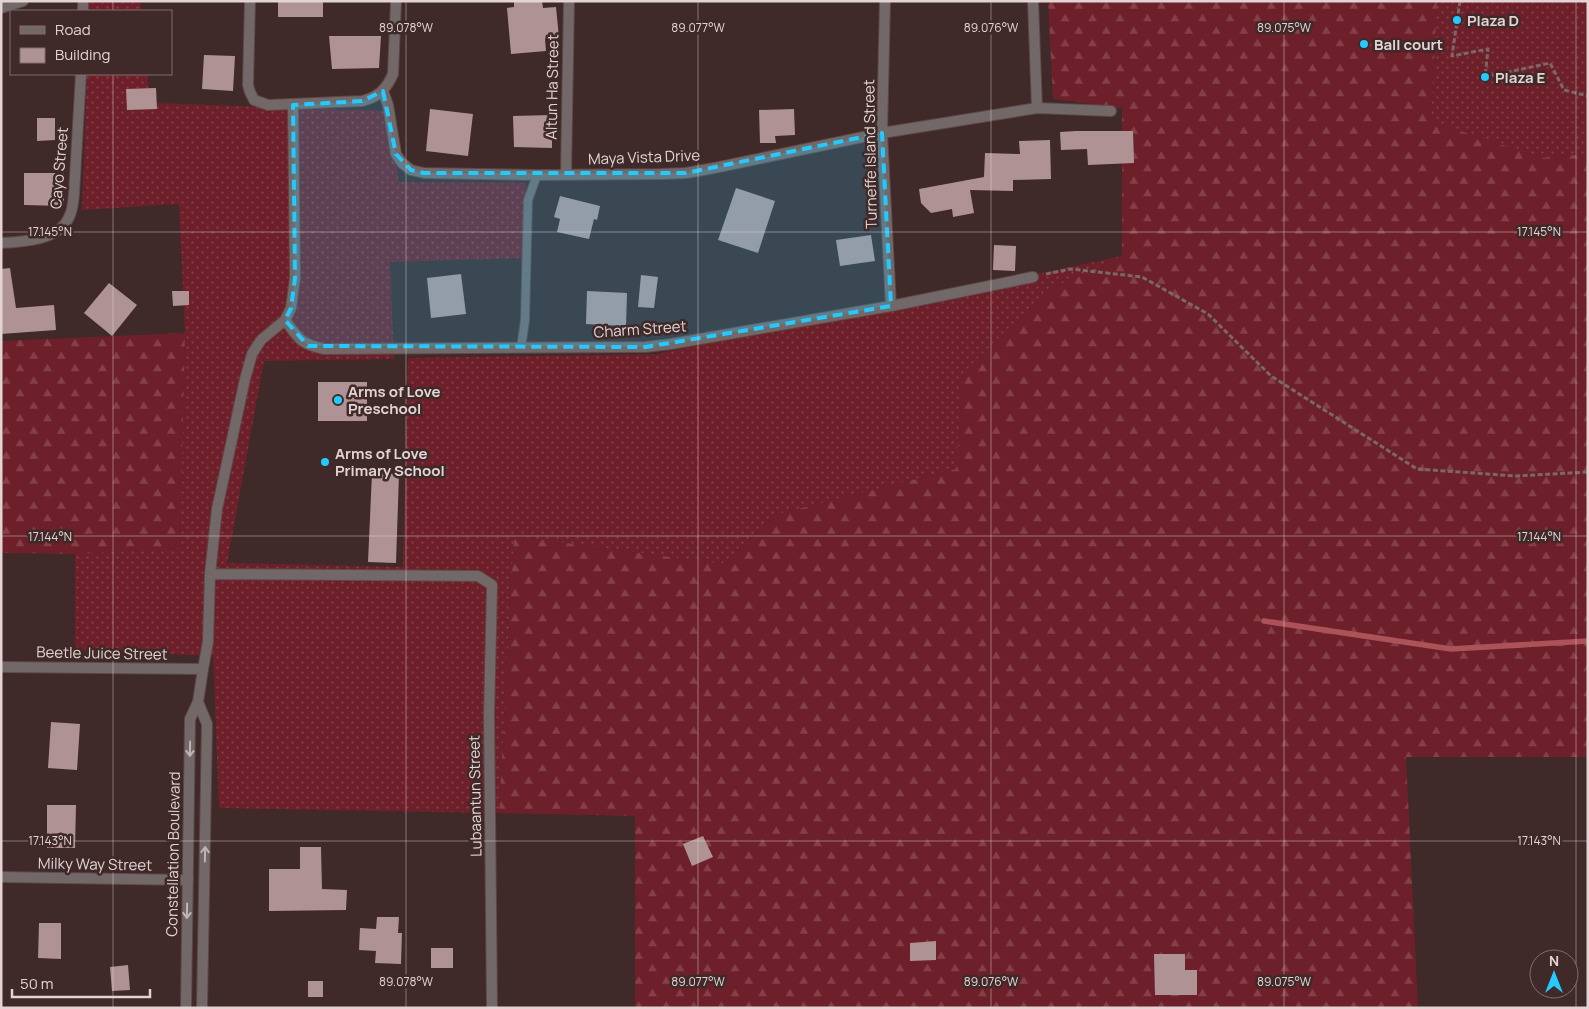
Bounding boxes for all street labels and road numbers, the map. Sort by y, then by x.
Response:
street label: Altun Ha Street [541,34,563,140]
street label: Turneffe Island Street [858,79,882,229]
street label: Cayo Street [45,126,73,210]
street label: Maya Vista Drive [588,145,701,169]
street label: Charm Street [593,315,687,343]
street label: Beetle Juice Street [36,641,168,665]
street label: Lubaantun Street [463,735,487,857]
street label: Constellation Boulevard [161,771,185,937]
street label: Milky Way Street [38,853,152,875]

